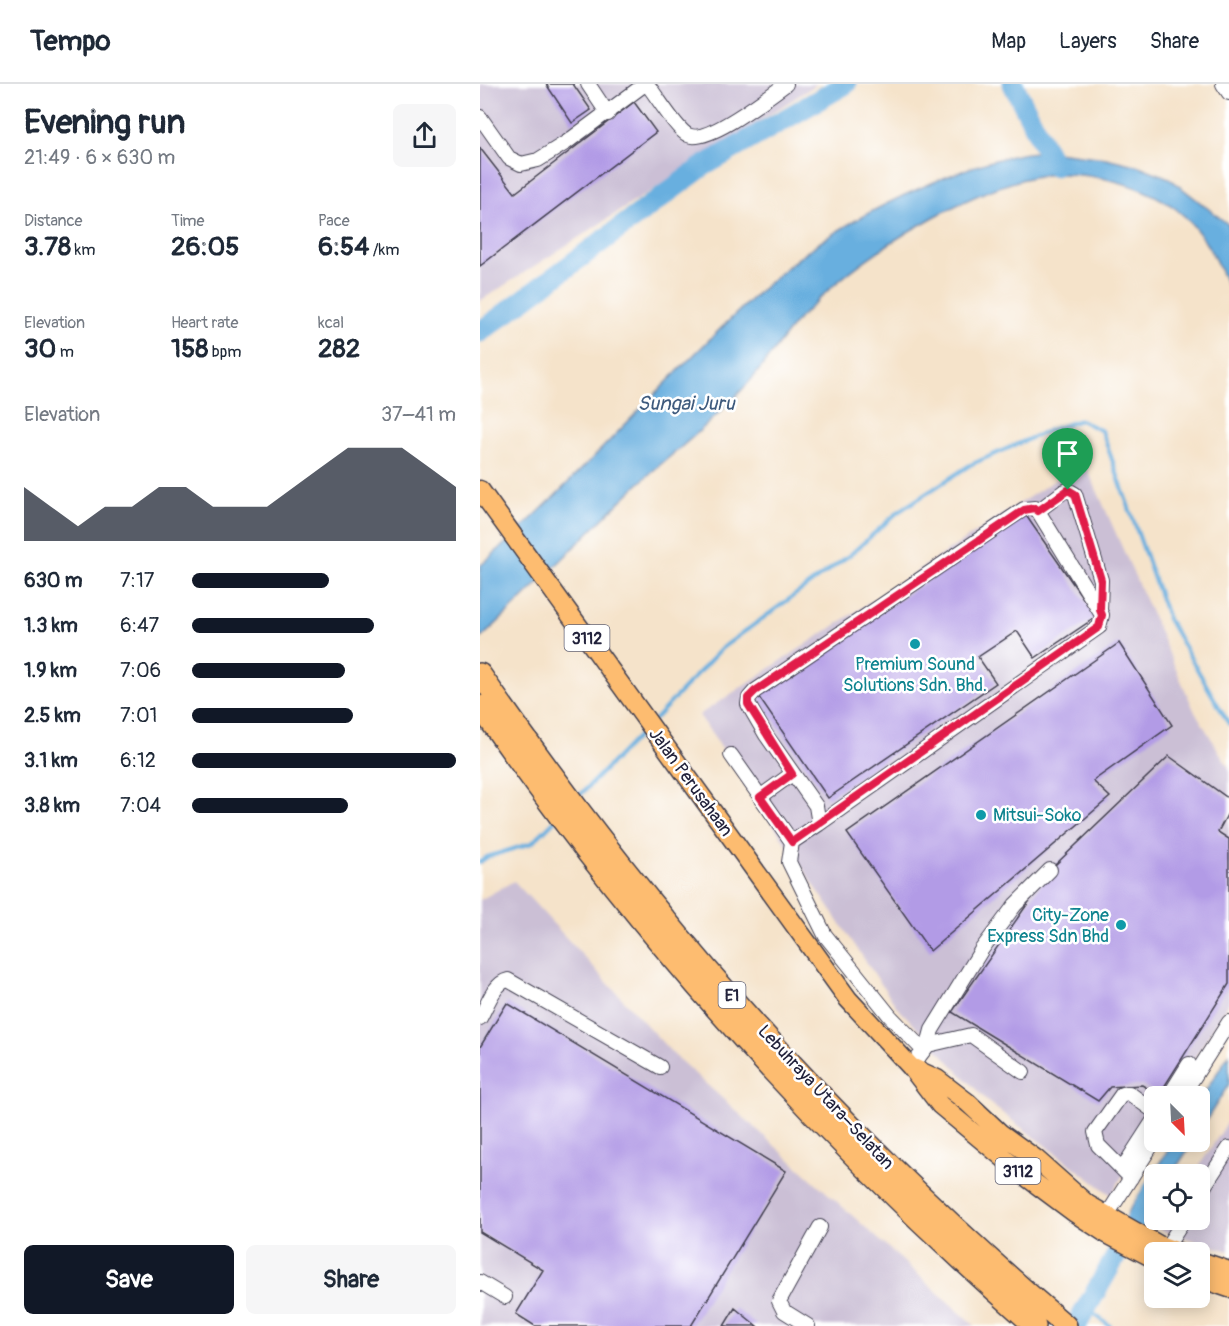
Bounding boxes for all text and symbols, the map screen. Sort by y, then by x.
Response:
text: Tempo [30,24,111,59]
text: Map [991,28,1026,55]
text: Layers [1059,28,1117,55]
text: Share [1150,28,1199,55]
text: Evening run [24,102,185,143]
button: share [393,104,456,167]
text: 21:49 · 6 × 630 m [24,145,175,170]
text: Distance [24,211,83,231]
text: Time [171,211,204,231]
text: Pace [318,211,350,231]
text: 3.78 [24,231,71,263]
text: 26:05 [171,231,239,263]
text: 6:54 [318,231,369,263]
text: km [71,240,95,260]
text: /km [369,240,399,260]
text: Elevation [24,313,85,333]
text: Heart rate [171,313,238,333]
text: kcal [318,313,344,333]
text: 30 [24,333,56,365]
text: 158 [171,333,208,365]
text: 282 [318,333,360,365]
text: m [56,342,74,362]
text: bpm [208,342,241,362]
water label: Sungai Juru [637,391,737,416]
text: Elevation [24,402,100,427]
text: 37–41 m [381,402,456,427]
pin [1042,428,1093,490]
icon: arrive [1051,437,1084,470]
text: 630 m [24,568,83,593]
text: 7:17 [120,568,154,593]
text: 1.3 km [24,613,78,638]
text: 6:47 [120,613,159,638]
road number: 3112 [564,625,610,651]
marker: Premium Sound Solutions Sdn. Bhd. [908,637,922,651]
place label: Premium Sound Solutions Sdn. Bhd. [843,653,987,697]
text: 1.9 km [24,658,77,683]
text: 7:06 [120,658,161,683]
text: 2.5 km [24,703,81,728]
text: 7:01 [120,703,157,728]
street label: Jalan Perusahaan [643,723,738,841]
text: 3.1 km [24,748,78,773]
text: 6:12 [120,748,156,773]
text: 3.8 km [24,793,80,818]
text: 7:04 [120,793,161,818]
place label: Mitsui-Soko [993,804,1082,827]
marker: Mitsui-Soko [974,808,988,822]
place label: City-Zone Express Sdn Bhd [987,904,1109,948]
marker: City-Zone Express Sdn Bhd [1114,918,1128,932]
road number: E1 [718,982,746,1008]
street label: Lebuhraya Utara–Selatan [752,1020,899,1175]
north arrow [1144,1086,1210,1152]
map controls [1144,1086,1210,1308]
road number: 3112 [996,1158,1040,1184]
button: locate [1144,1164,1210,1230]
button: layers [1144,1242,1210,1308]
button: Save [24,1245,234,1314]
button: Share [246,1245,456,1314]

